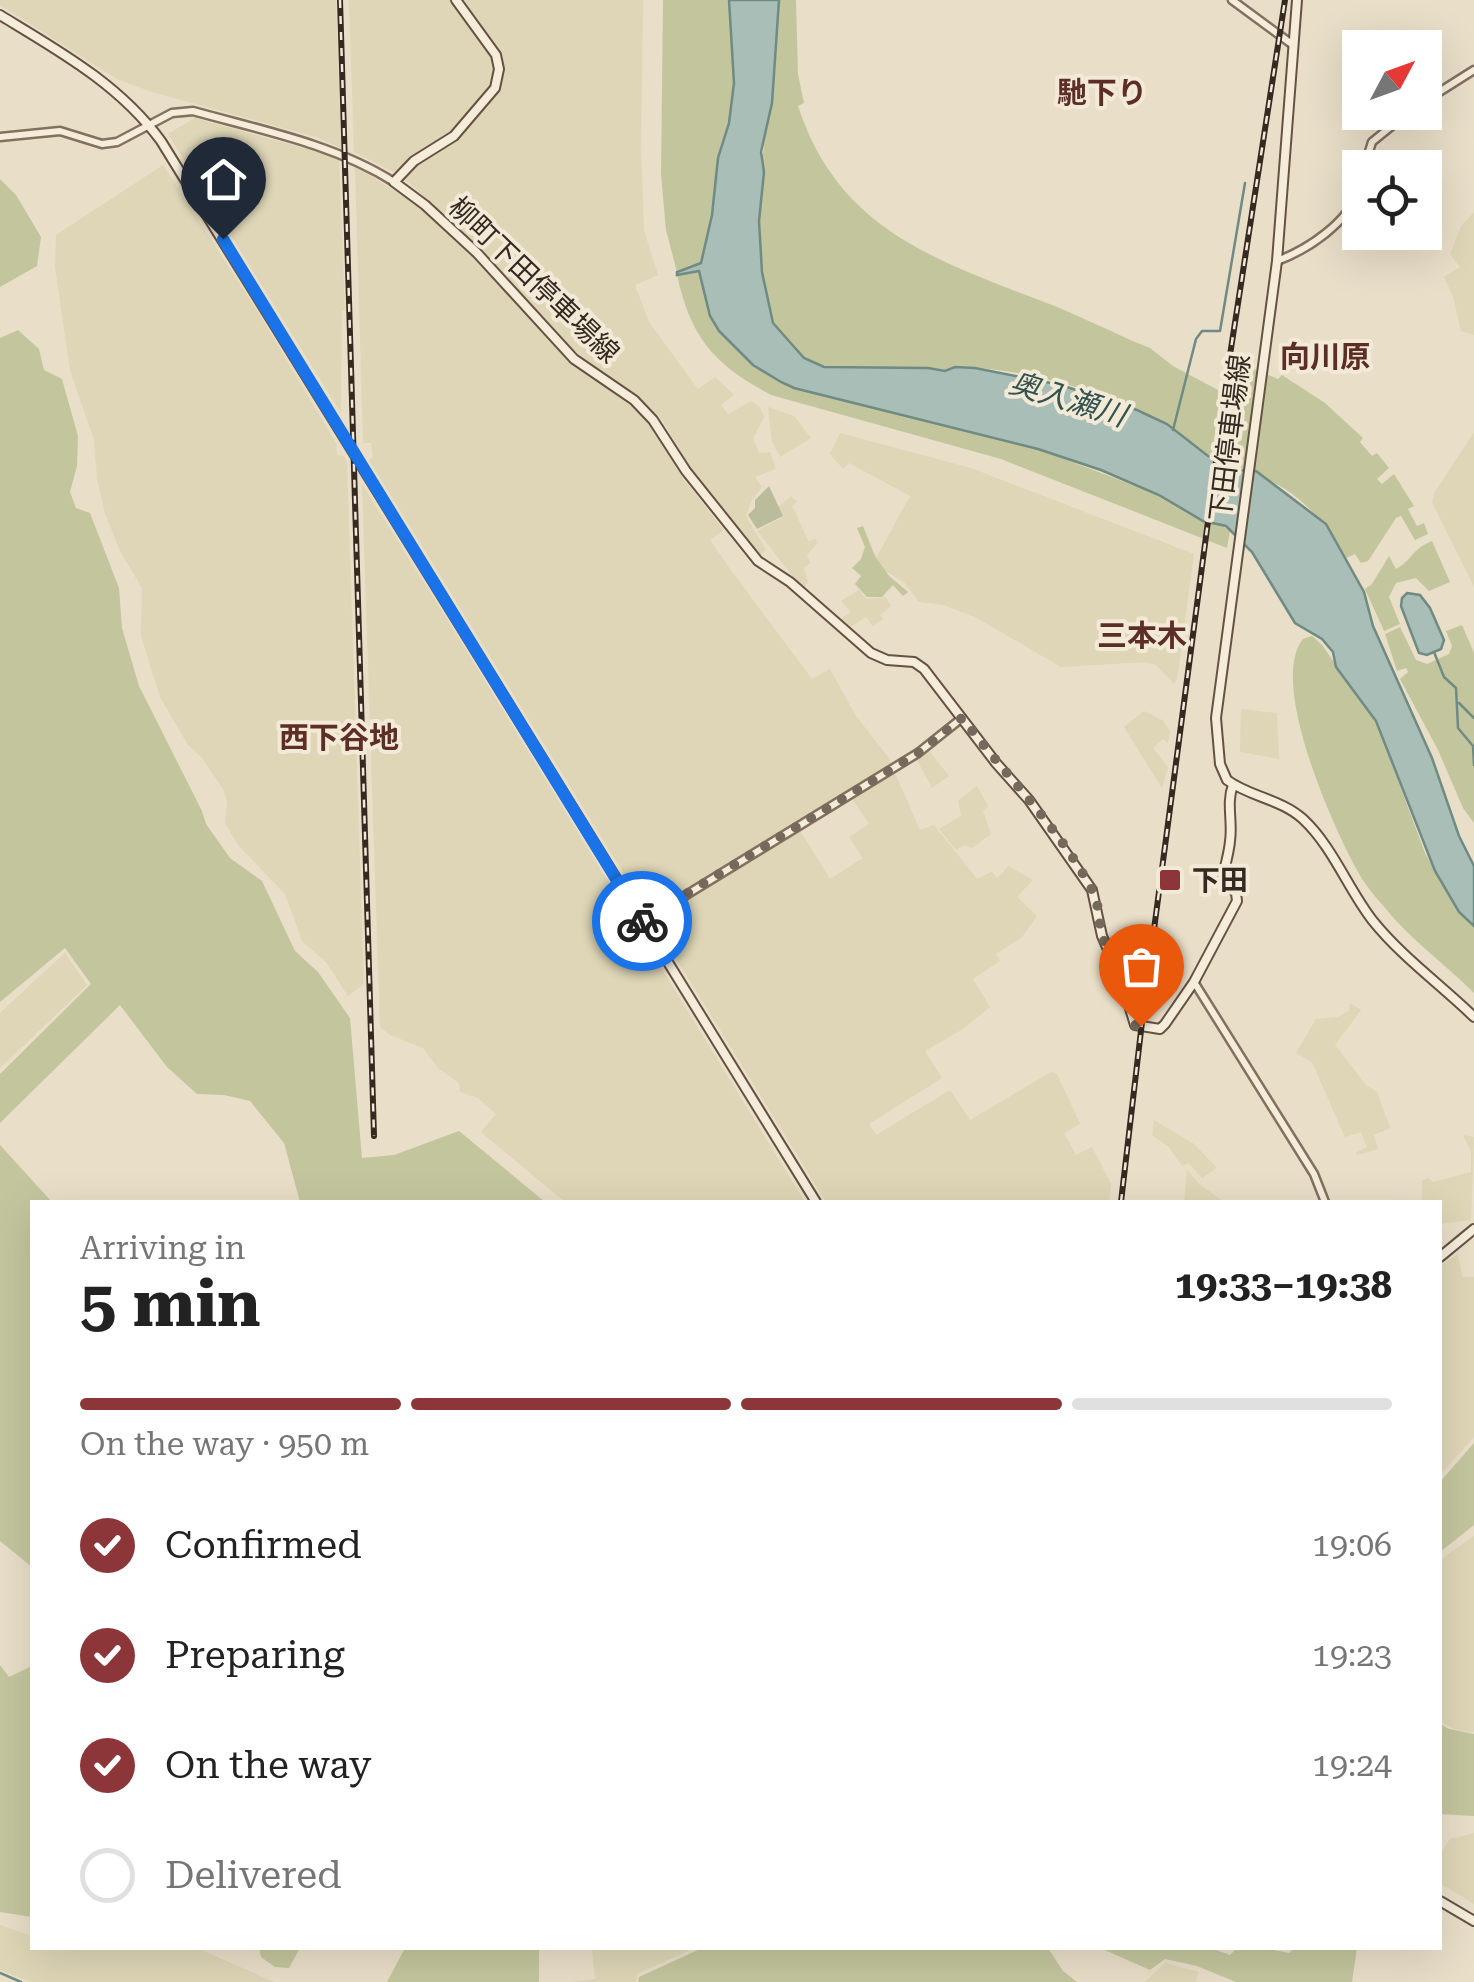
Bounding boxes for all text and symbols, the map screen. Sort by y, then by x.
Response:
north arrow [1342,30,1442,130]
map controls [1342,30,1442,250]
district label: 馳下り [1057,75,1147,110]
pin [181,137,266,240]
button: locate [1342,150,1442,250]
icon: home [196,152,251,207]
street label: 柳町下田停車場線 [442,190,626,370]
district label: 向川原 [1280,339,1370,374]
street label: 下田停車場線 [1203,353,1257,523]
water label: 奥入瀬川 [1006,365,1133,434]
district label: 三本木 [1097,618,1187,653]
district label: 西下谷地 [279,720,399,755]
place label: 下田 [1192,864,1248,897]
marker: 下田 [1157,867,1183,893]
courier [592,871,692,971]
icon: bike [615,894,670,949]
pin [1099,924,1184,1027]
icon: bag [1114,939,1169,994]
text: Arriving in [80,1229,245,1267]
text: 19:33–19:38 [1175,1263,1392,1307]
text: 5 min [80,1266,261,1342]
text: On the way · 950 m [80,1425,369,1463]
icon: check [80,1518,135,1573]
text: Confirmed [165,1523,362,1567]
text: 19:06 [1312,1526,1392,1564]
icon: check [80,1628,135,1683]
text: Preparing [165,1633,345,1677]
text: 19:23 [1312,1636,1392,1674]
icon: check [80,1738,135,1793]
text: On the way [165,1743,371,1787]
text: 19:24 [1312,1746,1392,1784]
text: Delivered [165,1853,342,1897]

